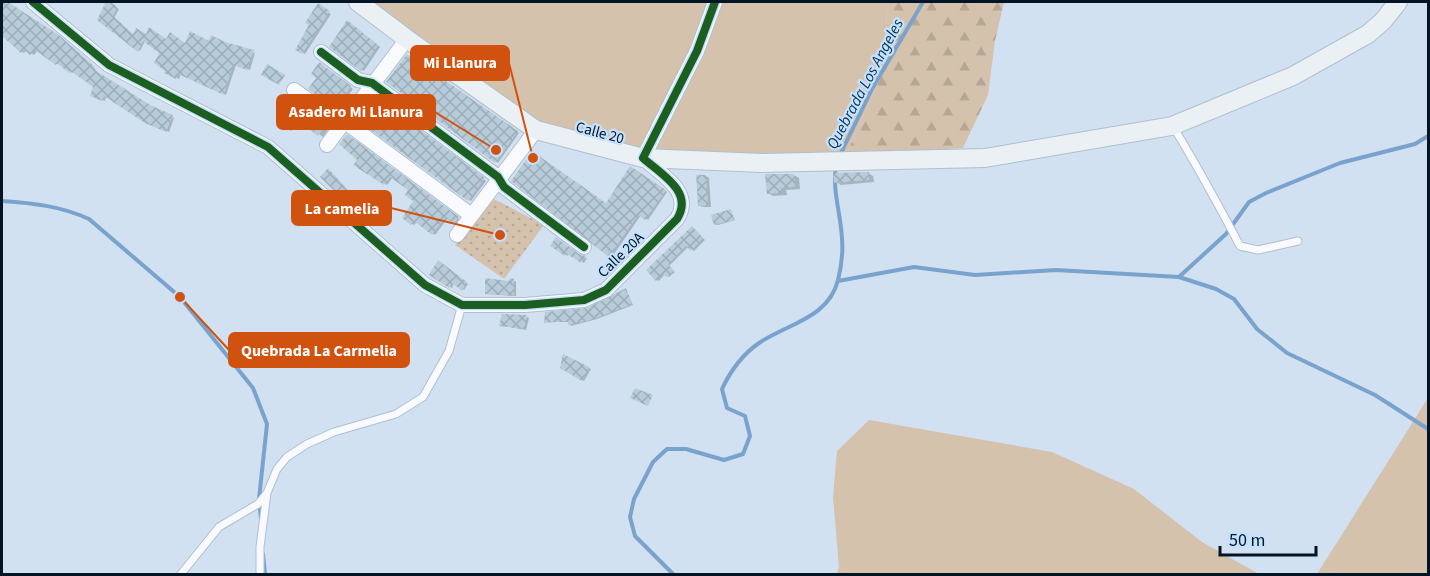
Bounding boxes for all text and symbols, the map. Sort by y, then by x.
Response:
water label: Quebrada Los Angeles [821,14,909,153]
callout: Mi Llanura [411,46,509,80]
text: Mi Llanura [423,52,497,74]
callout: Asadero Mi Llanura [277,95,435,129]
text: Asadero Mi Llanura [288,101,423,123]
street label: Calle 20 [574,116,626,150]
callout: La camelia [292,191,391,225]
text: La camelia [304,198,380,220]
street label: Calle 20A [593,227,650,282]
callout: Quebrada La Carmelia [229,333,409,367]
text: Quebrada La Carmelia [241,340,397,362]
scale bar [1220,519,1316,557]
text: 50 m [1229,528,1265,553]

